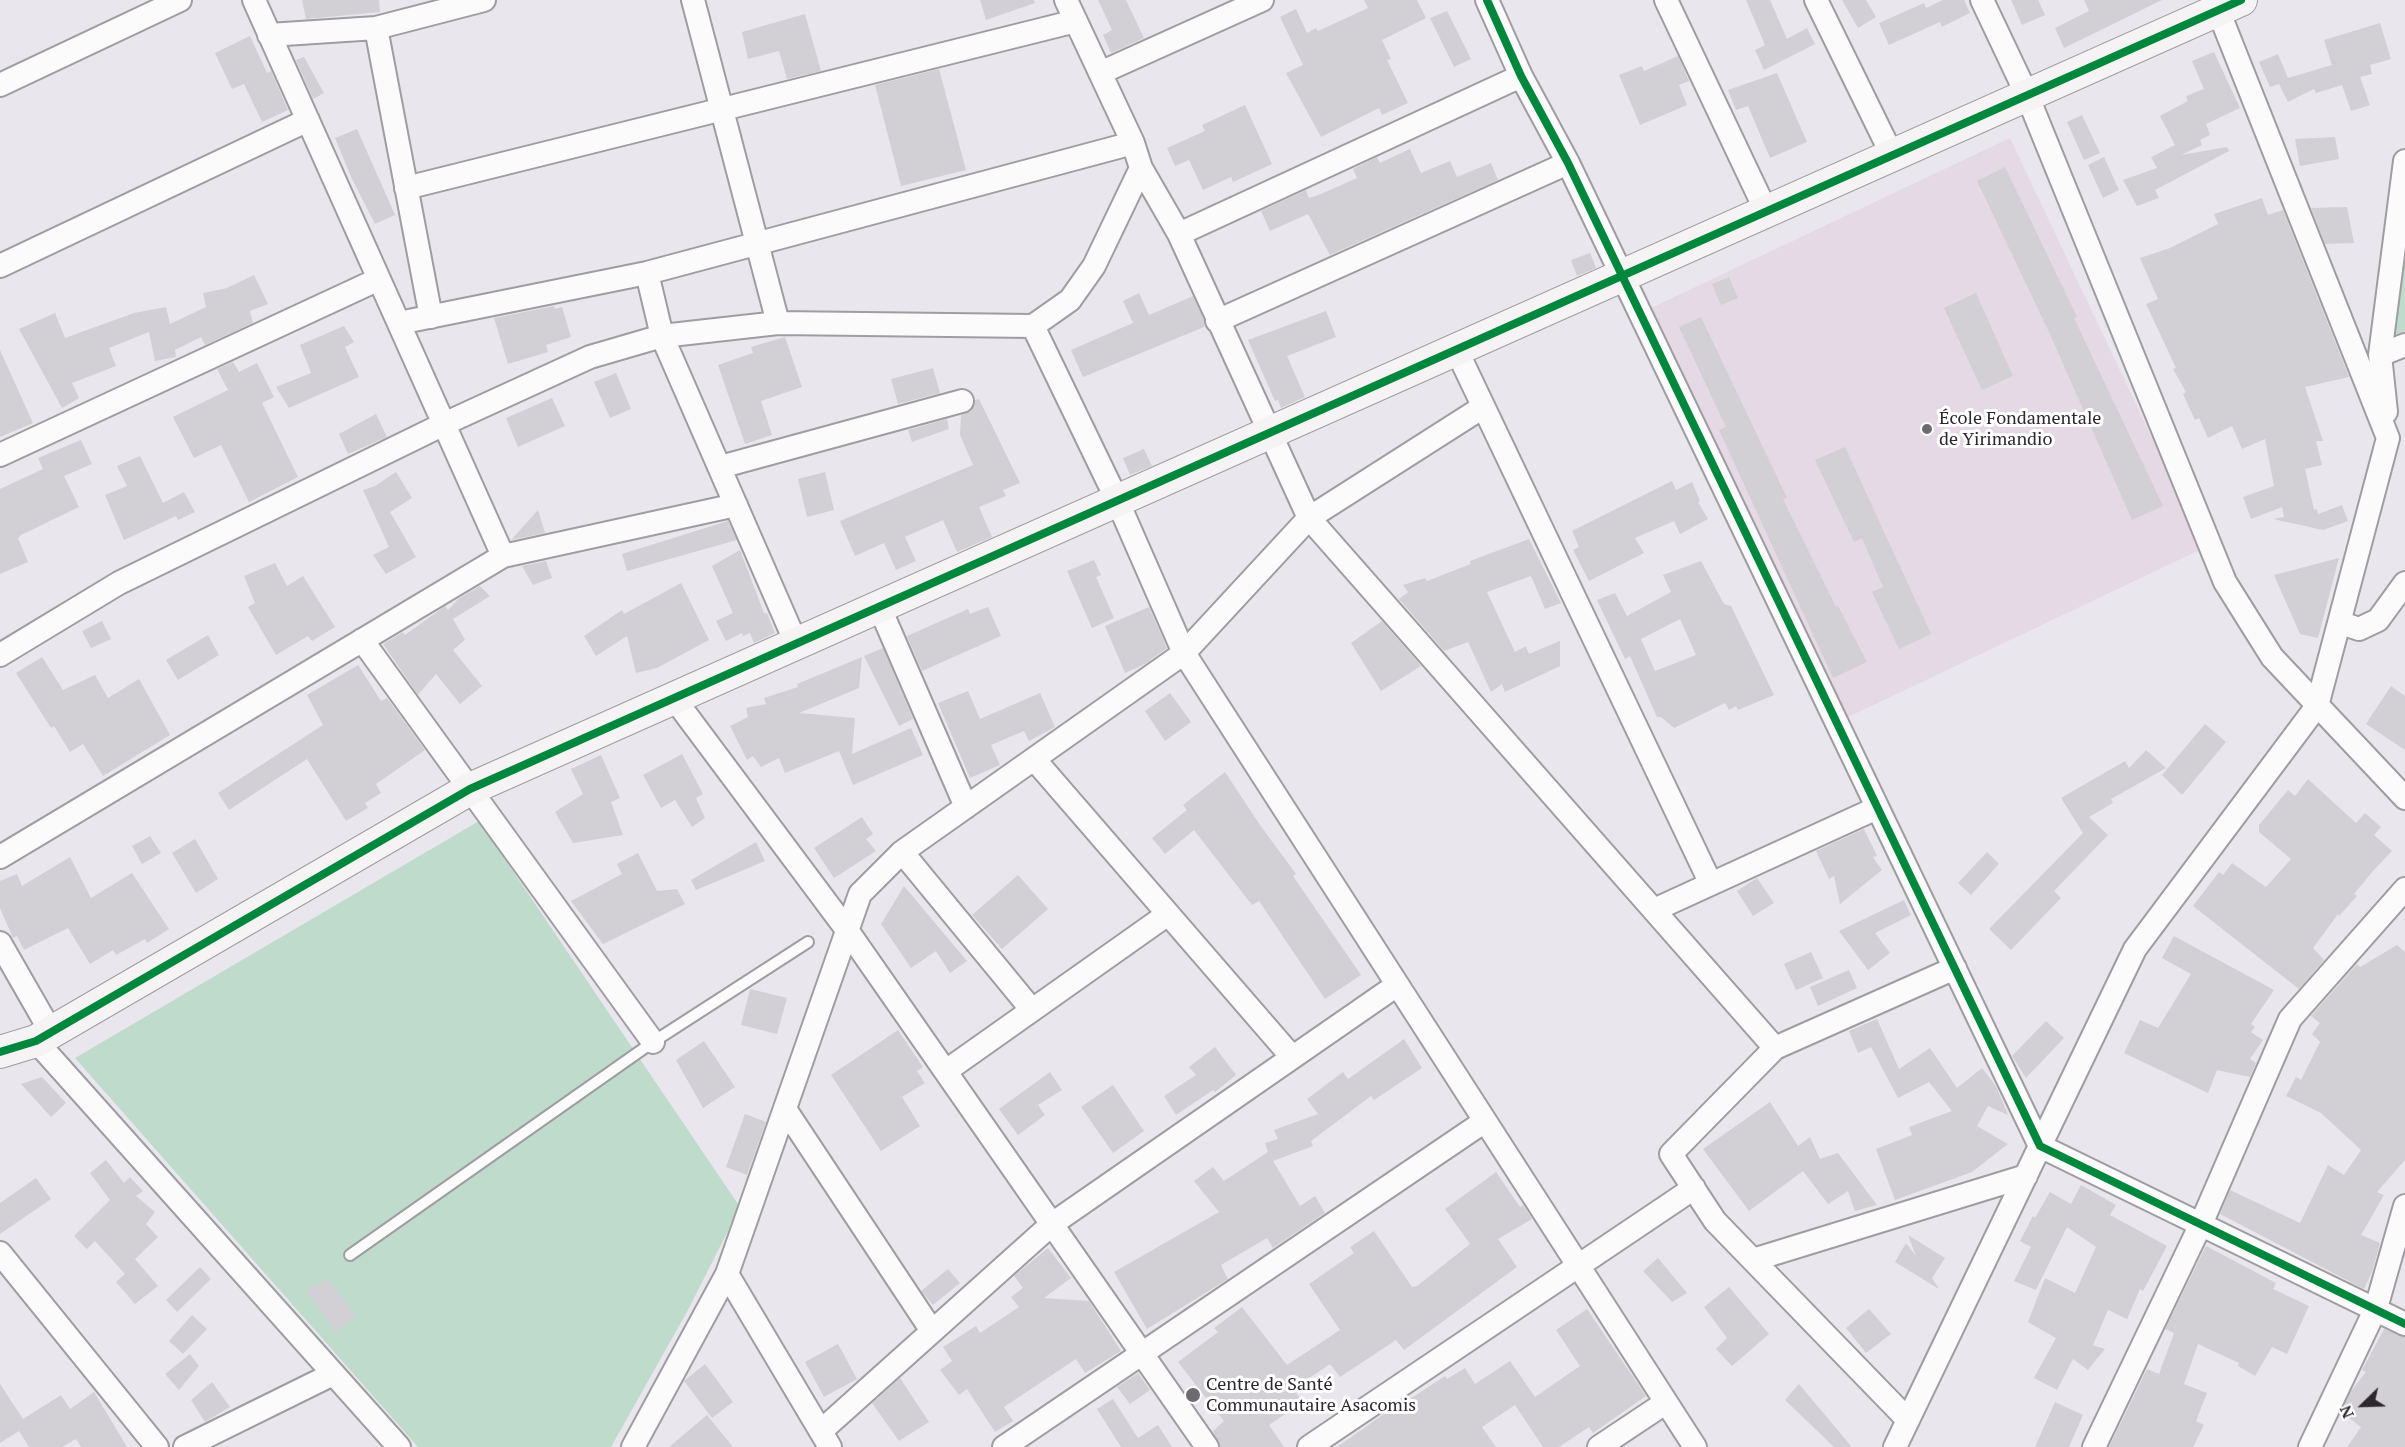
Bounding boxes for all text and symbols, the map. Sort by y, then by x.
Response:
place label: École Fondamentale de Yirimandio [1939,408,2101,450]
marker: École Fondamentale de Yirimandio [1920,422,1934,436]
place label: Centre de Santé Communautaire Asacomis [1206,1374,1416,1416]
north arrow [2333,1375,2393,1435]
marker: Centre de Santé Communautaire Asacomis [1184,1386,1202,1404]
text: N [2334,1402,2359,1422]

